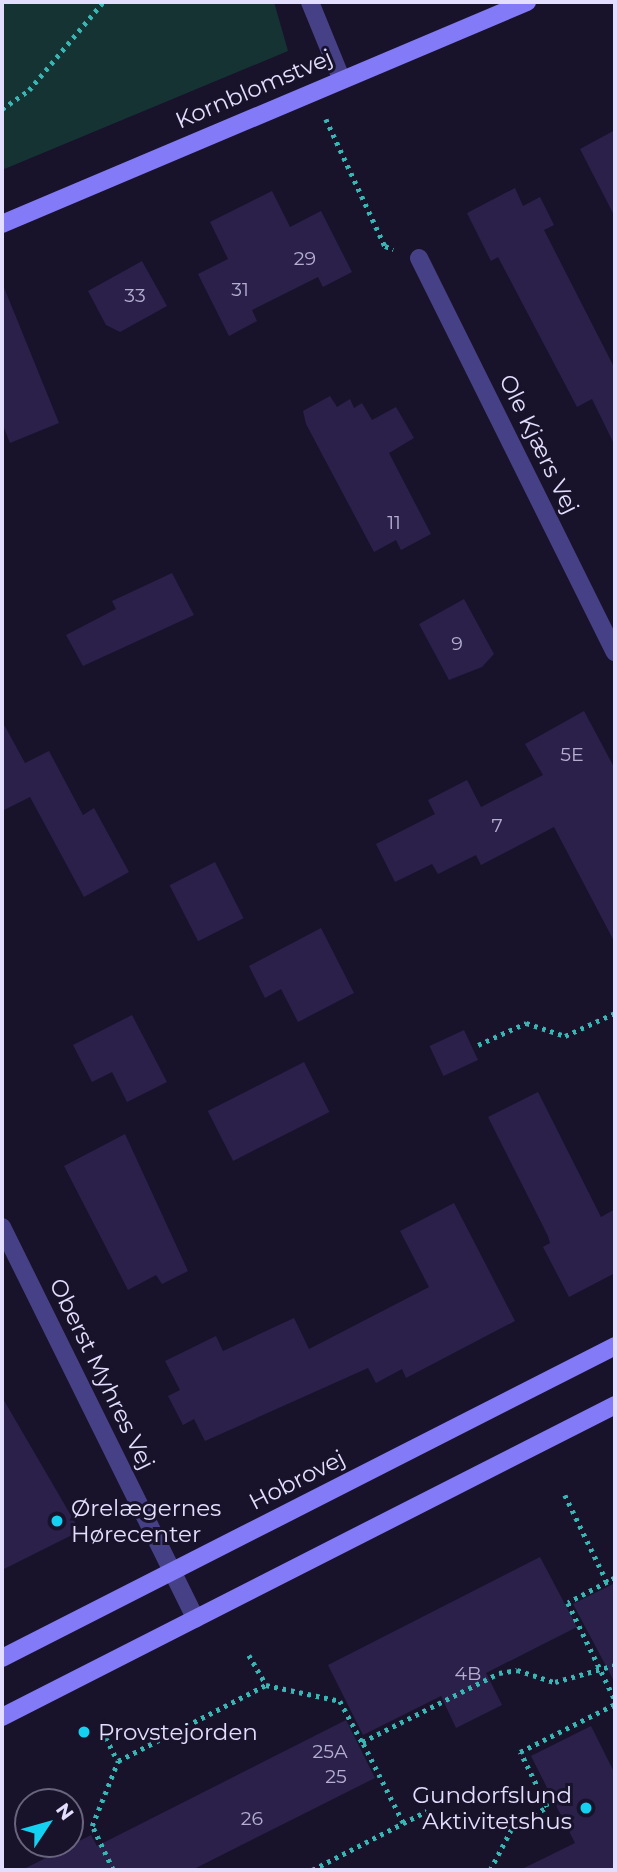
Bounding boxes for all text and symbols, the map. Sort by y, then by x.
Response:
street label: Kornblomstvej [171,43,337,135]
house number: 29 [294,248,316,270]
house number: 31 [231,279,249,301]
house number: 33 [124,285,146,307]
street label: Ole Kjærs Vej [493,370,585,518]
house number: 11 [387,512,401,534]
house number: 9 [451,633,463,655]
house number: 5E [560,744,584,766]
house number: 7 [491,815,503,837]
street label: Oberst Myhres Vej [44,1274,160,1474]
street label: Hobrovej [244,1444,350,1516]
place label: Ørelægernes Hørecenter [71,1494,221,1548]
marker: Ørelægernes Hørecenter [49,1513,65,1529]
house number: 4B [455,1663,481,1685]
place label: Provstejorden [98,1718,258,1746]
marker: Provstejorden [76,1724,92,1740]
house number: 25A [312,1741,348,1763]
house number: 25 [325,1766,347,1788]
place label: Gundorfslund Aktivitetshus [412,1781,572,1835]
north arrow [14,1788,84,1858]
text: N [51,1799,79,1825]
marker: Gundorfslund Aktivitetshus [578,1800,594,1816]
house number: 26 [241,1808,263,1830]

